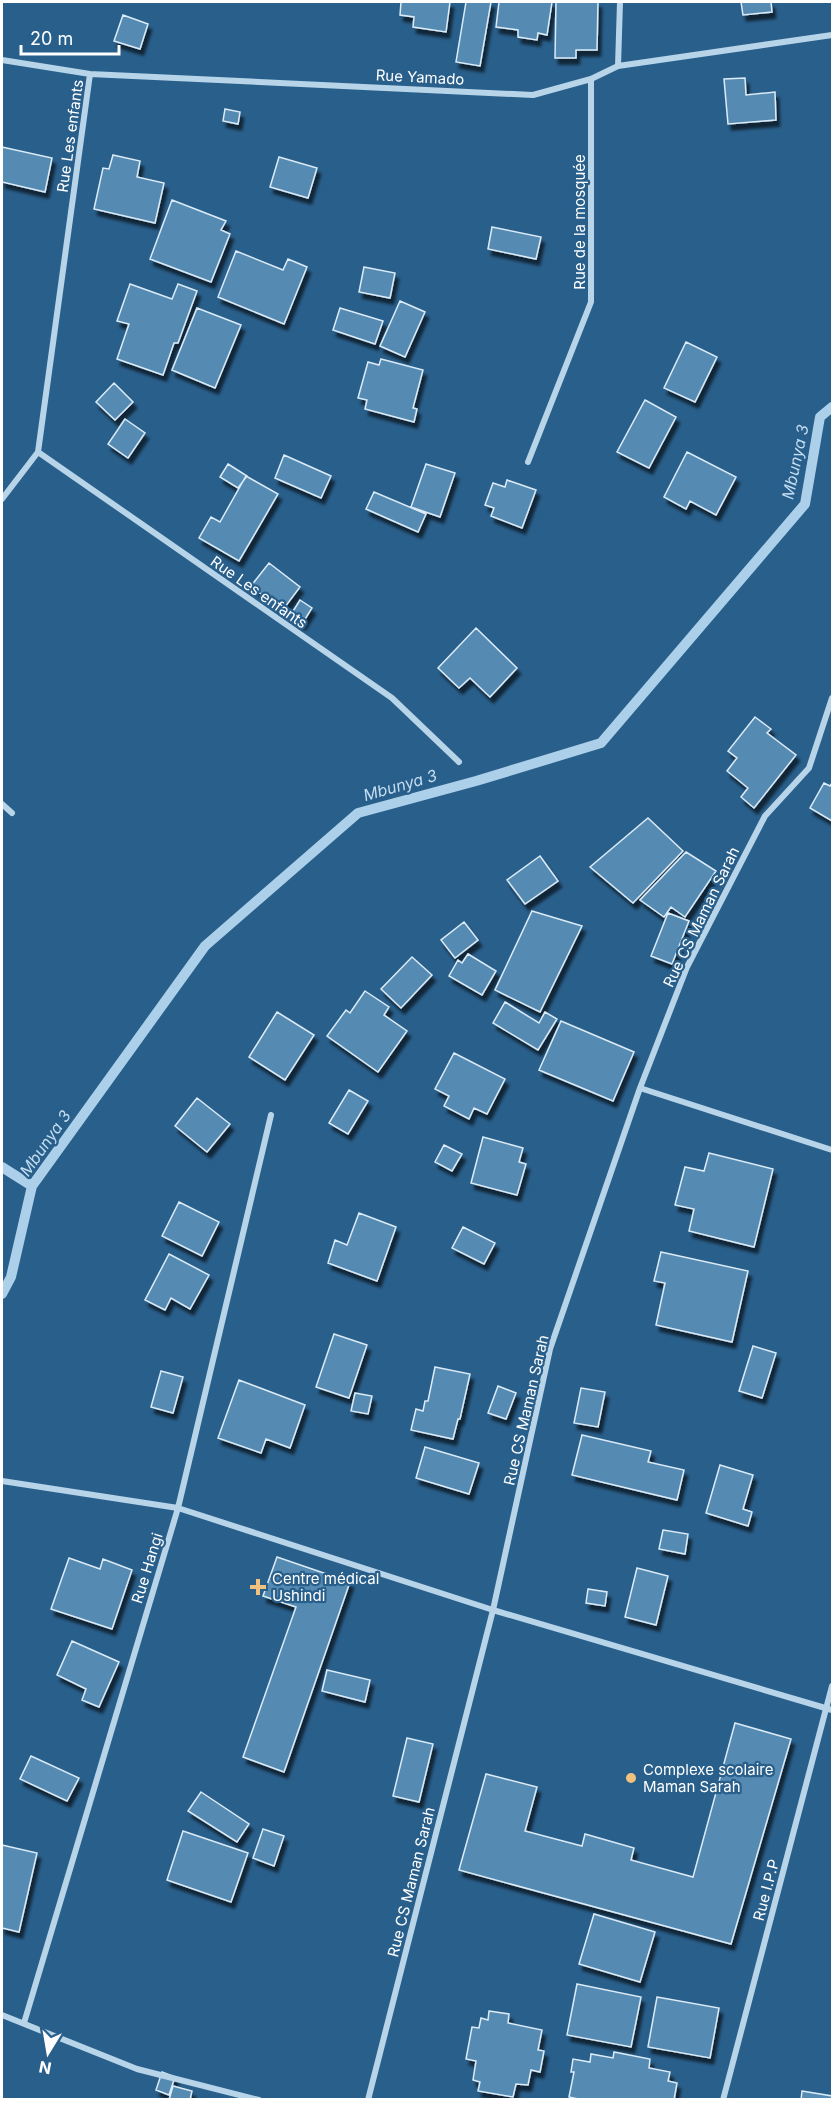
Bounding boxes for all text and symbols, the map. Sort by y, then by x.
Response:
scale bar [21,18,118,56]
text: 20 m [30,28,73,49]
street label: Rue Yamado [375,65,465,89]
street label: Rue Les enfants [53,78,87,194]
street label: Rue de la mosquée [570,154,589,290]
water label: Mbunya 3 [777,423,813,501]
street label: Rue Les enfants [207,552,311,632]
water label: Mbunya 3 [361,765,439,805]
street label: Rue CS Maman Sarah [659,844,743,990]
water label: Mbunya 3 [15,1106,75,1180]
street label: Rue CS Maman Sarah [499,1333,553,1487]
street label: Rue Hangi [127,1530,167,1606]
place label: Centre médical Ushindi [272,1569,379,1605]
marker: Centre médical Ushindi [249,1578,267,1596]
place label: Complexe scolaire Maman Sarah [643,1760,773,1796]
marker: Complexe scolaire Maman Sarah [624,1771,638,1785]
street label: Rue CS Maman Sarah [383,1805,439,1959]
street label: Rue I.P.P [749,1857,783,1923]
north arrow [18,2023,78,2083]
text: N [37,2057,53,2079]

